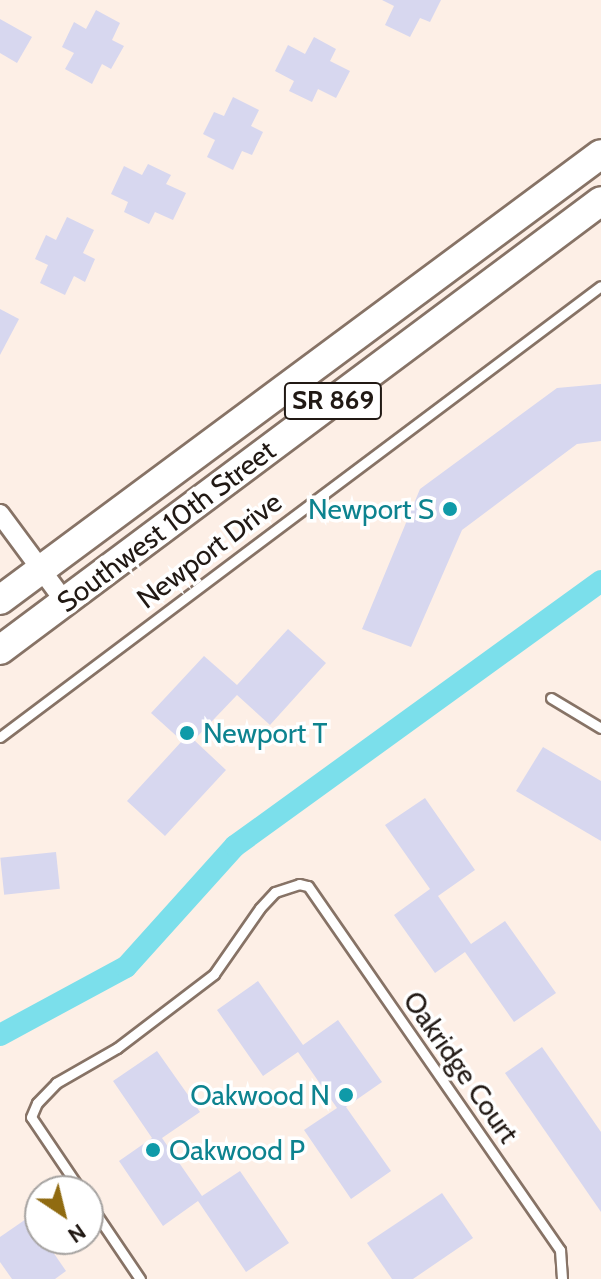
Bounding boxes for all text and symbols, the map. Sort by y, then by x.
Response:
road number: SR 869 [283,379,383,423]
street label: Southwest 10th Street [50,433,282,619]
street label: Newport Drive [130,485,288,615]
place label: Newport S [308,492,434,526]
marker: Newport S [441,500,459,518]
place label: Newport T [203,716,327,750]
marker: Newport T [178,724,196,742]
street label: Oakridge Court [396,985,526,1149]
place label: Oakwood N [190,1078,330,1112]
marker: Oakwood N [337,1086,355,1104]
place label: Oakwood P [169,1133,305,1167]
marker: Oakwood P [144,1141,162,1159]
north arrow [24,1175,104,1255]
text: N [63,1218,91,1249]

